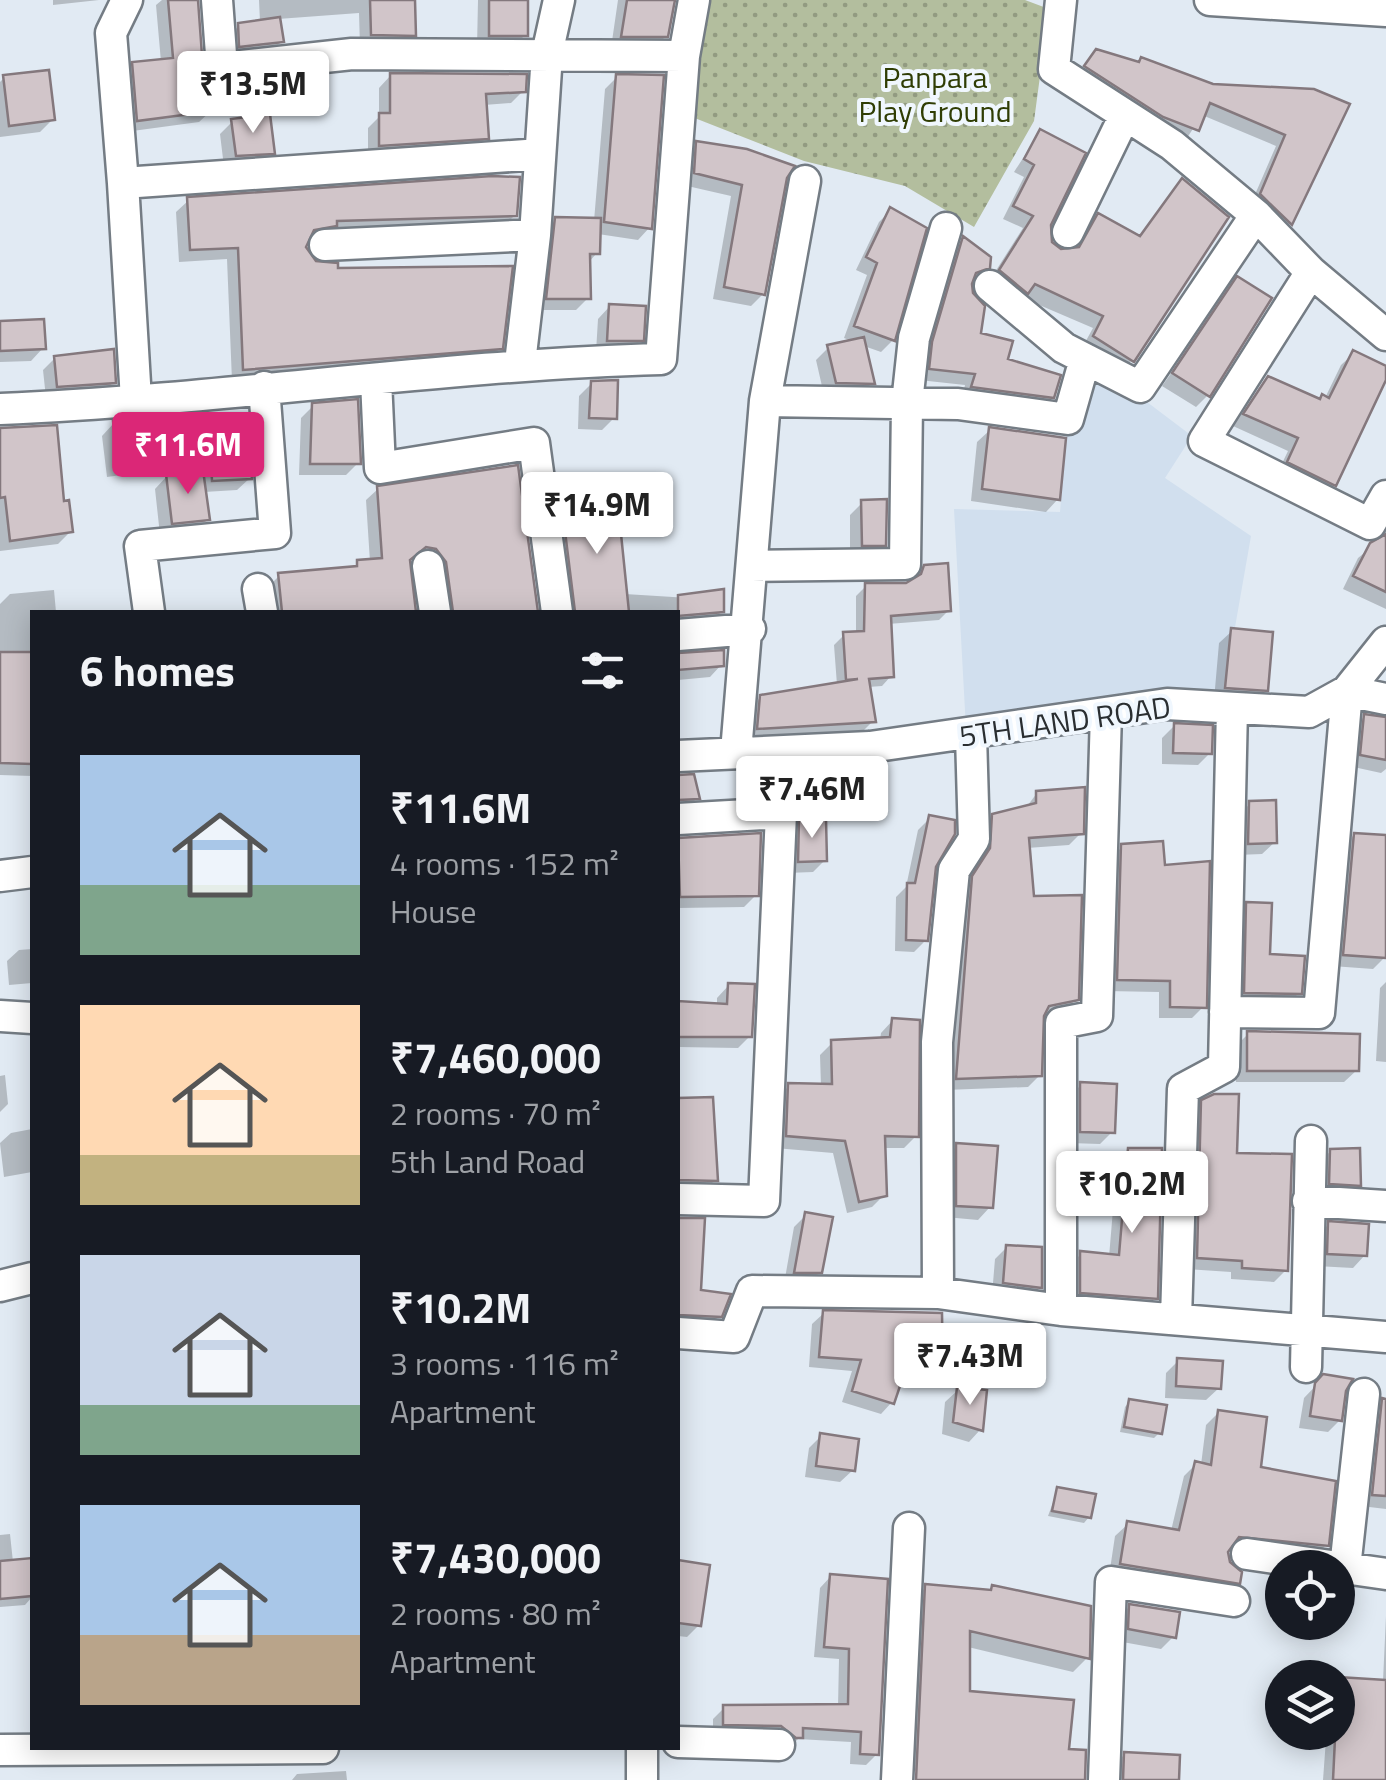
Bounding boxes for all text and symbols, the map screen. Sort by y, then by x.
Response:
pin: ₹13.5M [172,51,334,136]
park label: Panpara Play Ground [859,54,1012,134]
text: ₹13.5M [199,59,307,107]
pin: ₹11.6M [107,412,269,497]
text: ₹11.6M [134,420,242,468]
pin: ₹14.9M [516,472,678,557]
text: ₹14.9M [543,480,651,528]
text: 6 homes [80,638,235,702]
icon: filters [575,643,630,698]
street label: 5TH LAND ROAD [956,683,1174,759]
pin: ₹7.46M [731,756,893,841]
text: ₹7.46M [758,764,866,812]
text: ₹11.6M [390,775,531,839]
icon: home [160,795,280,915]
text: 4 rooms · 152 m² [390,839,619,887]
text: House [390,887,476,935]
text: ₹7,460,000 [390,1025,601,1089]
icon: home [160,1045,280,1165]
text: 2 rooms · 70 m² [390,1089,601,1137]
text: 5th Land Road [390,1137,585,1185]
pin: ₹10.2M [1051,1151,1213,1236]
text: ₹10.2M [1078,1159,1186,1207]
text: ₹10.2M [390,1275,531,1339]
icon: home [160,1295,280,1415]
pin: ₹7.43M [889,1323,1051,1408]
text: ₹7.43M [916,1331,1024,1379]
text: 3 rooms · 116 m² [390,1339,619,1387]
text: Apartment [390,1387,536,1435]
text: ₹7,430,000 [390,1525,601,1589]
icon: home [160,1545,280,1665]
map controls [1265,1550,1355,1750]
button: locate [1265,1550,1355,1640]
text: 2 rooms · 80 m² [390,1589,601,1637]
text: Apartment [390,1637,536,1685]
button: layers [1265,1660,1355,1750]

